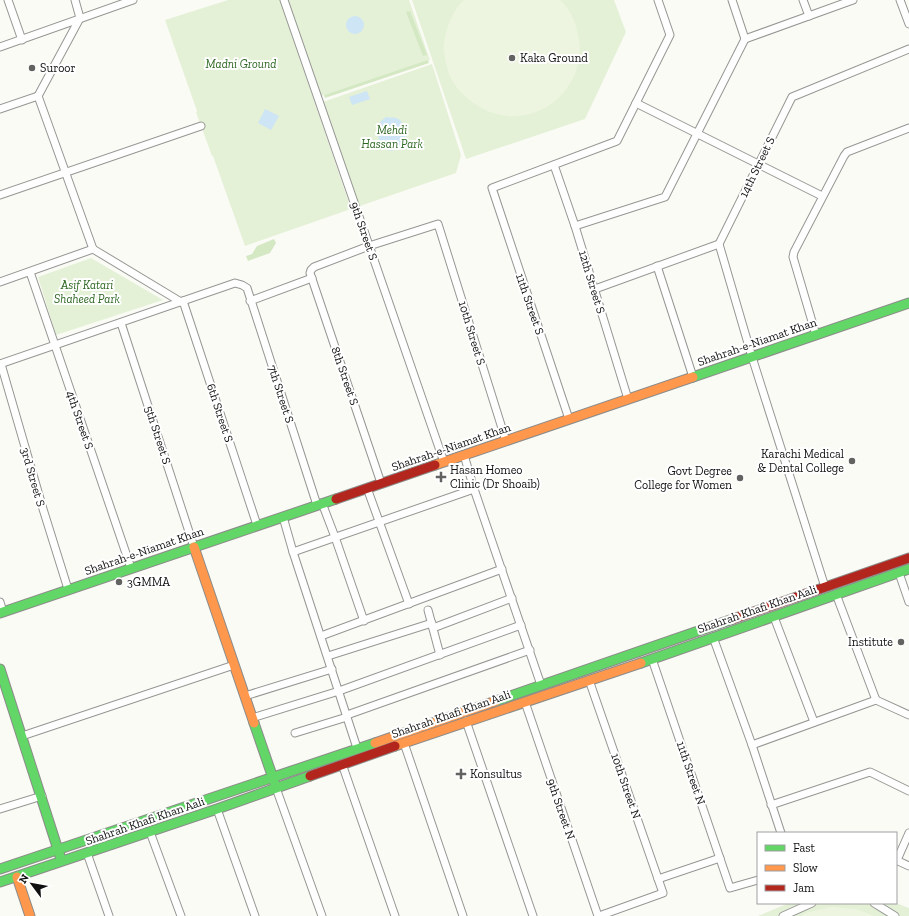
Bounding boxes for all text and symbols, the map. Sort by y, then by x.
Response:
place label: Kaka Ground [520,51,588,65]
marker: Kaka Ground [507,53,517,63]
park label: Madni Ground [206,57,276,71]
place label: Suroor [40,61,76,75]
marker: Suroor [27,63,37,73]
park label: Mehdi Hassan Park [361,123,423,151]
street label: 14th Street S [736,134,778,200]
street label: 9th Street S [347,200,381,262]
street label: 12th Street S [576,249,608,315]
street label: 11th Street S [513,272,547,336]
park label: Asif Katari Shaheed Park [54,278,121,306]
street label: 10th Street S [456,299,488,367]
street label: Shahrah-e-Niamat Khan [696,315,818,369]
street label: 8th Street S [328,345,362,407]
street label: 7th Street S [265,363,297,425]
street label: 6th Street S [204,382,236,444]
street label: 4th Street S [63,389,97,451]
street label: 5th Street S [142,404,174,466]
street label: Shahrah-e-Niamat Khan [390,420,512,474]
street label: 3rd Street S [18,446,48,508]
place label: Karachi Medical & Dental College [757,447,844,475]
marker: Karachi Medical & Dental College [847,456,857,466]
place label: Hasan Homeo Clinic (Dr Shoaib) [450,463,540,491]
place label: Govt Degree College for Women [634,464,732,492]
marker: Hasan Homeo Clinic (Dr Shoaib) [435,471,447,483]
marker: Govt Degree College for Women [735,473,745,483]
street label: Shahrah-e-Niamat Khan [83,524,205,578]
place label: 3GMMA [127,575,170,589]
marker: 3GMMA [114,577,124,587]
street label: Shahrah Khafi Khan Aali [696,582,819,636]
place label: Institute [848,635,893,649]
marker: Institute [896,637,906,647]
street label: Shahrah Khafi Khan Aali [390,687,513,741]
street label: 11th Street N [674,739,708,807]
street label: 10th Street N [608,751,644,821]
place label: Konsultus [470,767,522,781]
marker: Konsultus [455,768,467,780]
street label: 9th Street N [544,777,578,841]
street label: Shahrah Khafi Khan Aali [84,794,207,848]
legend [757,832,897,904]
text: Fast [793,841,816,855]
text: Slow [793,861,819,875]
north arrow [12,864,52,904]
text: N [16,871,32,886]
text: Jam [793,881,815,895]

